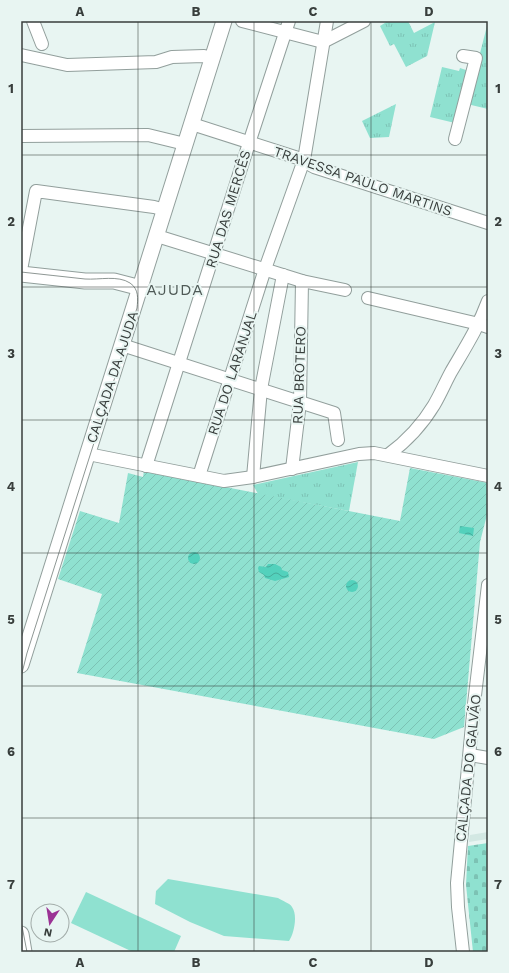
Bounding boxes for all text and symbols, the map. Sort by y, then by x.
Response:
text: A [76,4,85,19]
text: B [192,4,201,19]
text: C [309,4,318,19]
text: D [424,4,434,19]
text: 1 [8,81,14,96]
text: 1 [495,81,501,96]
street label: TRAVESSA PAULO MARTINS [272,143,454,219]
street label: RUA DAS MERCÊS [202,148,254,270]
text: 2 [7,214,15,229]
text: 2 [494,214,502,229]
district label: AJUDA [146,280,204,299]
street label: CALÇADA DA AJUDA [83,309,141,445]
street label: RUA DO LARANJAL [204,309,260,437]
street label: RUA BROTERO [289,326,309,424]
text: 3 [7,346,15,361]
text: 3 [494,346,502,361]
text: 4 [7,479,16,494]
text: 4 [494,479,503,494]
text: 5 [7,612,15,627]
text: 5 [494,612,502,627]
street label: CALÇADA DO GALVÃO [452,693,484,843]
text: 6 [7,744,15,759]
text: 6 [494,744,502,759]
text: 7 [7,877,15,892]
text: 7 [494,877,502,892]
north arrow [30,903,70,943]
text: N [43,925,53,939]
text: A [76,955,85,970]
text: B [192,955,201,970]
text: C [309,955,318,970]
text: D [424,955,434,970]

